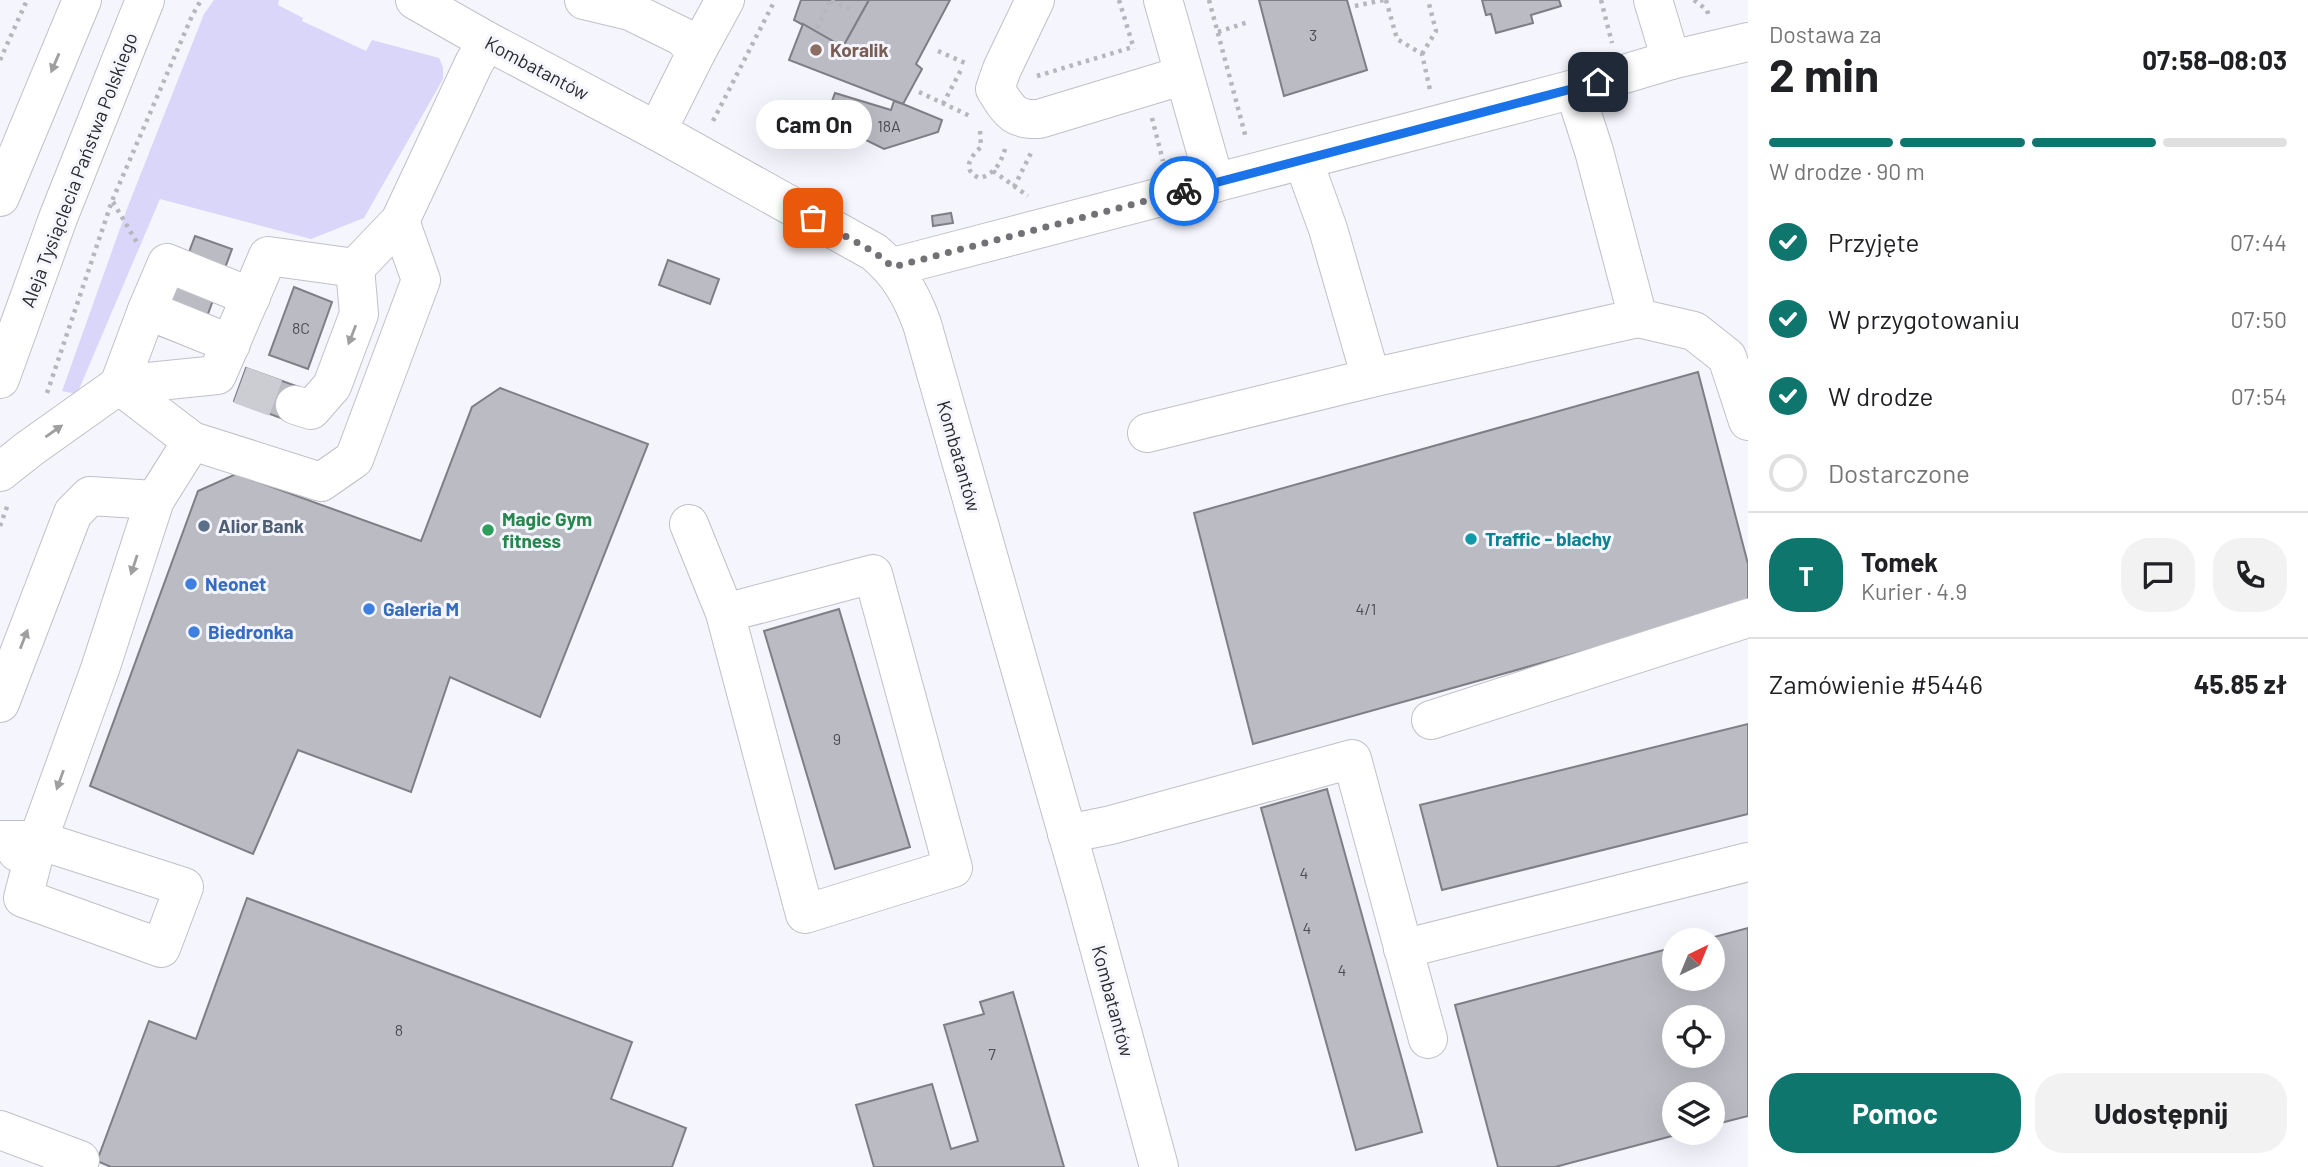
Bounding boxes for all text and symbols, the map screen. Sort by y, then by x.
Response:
text: Dostawa za [1769,20,1881,48]
house number: 3 [1309,25,1317,44]
street label: Aleja Tysiąclecia Państwa Polskiego [15,29,142,311]
street label: Kombatantów [481,31,593,105]
place label: Koralik [830,38,889,61]
marker: Koralik [808,42,824,58]
text: 07:58–08:03 [2142,44,2287,75]
text: 2 min [1769,46,1879,101]
one-way arrow [49,52,60,73]
pin [1568,52,1628,112]
icon: home [1579,63,1617,101]
callout: Cam On [755,99,871,148]
text: Cam On [776,110,852,138]
house number: 18A [877,116,901,135]
courier [1149,156,1219,226]
text: W drodze · 90 m [1769,157,1925,185]
icon: bike [1165,172,1203,210]
pin [783,188,843,248]
icon: bag [794,199,832,237]
icon: check [1769,223,1807,261]
text: Przyjęte [1828,226,1919,257]
text: 07:44 [2230,228,2287,256]
icon: check [1769,300,1807,338]
text: W przygotowaniu [1828,303,2020,334]
text: 07:50 [2231,305,2287,333]
house number: 8C [292,318,310,337]
one-way arrow [346,324,357,345]
icon: check [1769,377,1807,415]
text: W drodze [1828,380,1933,411]
text: 07:54 [2231,382,2287,410]
street label: Kombatantów [933,398,986,514]
one-way arrow [45,424,63,438]
text: Dostarczone [1828,457,1970,488]
place label: Magic Gym fitness [502,507,592,552]
place label: Alior Bank [218,514,304,537]
marker: Alior Bank [196,518,212,534]
marker: Magic Gym fitness [480,522,496,538]
place label: Traffic - blachy [1485,527,1612,550]
marker: Traffic - blachy [1463,531,1479,547]
button: chat [2121,538,2195,612]
button: phone [2213,538,2287,612]
text: Tomek [1861,546,1938,577]
one-way arrow [128,554,139,575]
text: T [1798,560,1814,591]
place label: Neonet [205,572,266,595]
marker: Neonet [183,576,199,592]
text: Kurier · 4.9 [1861,577,1967,605]
place label: Galeria M [383,597,459,620]
house number: 4/1 [1356,599,1376,618]
marker: Galeria M [361,601,377,617]
place label: Biedronka [208,620,293,643]
marker: Biedronka [186,624,202,640]
one-way arrow [19,629,30,650]
text: Zamówienie #5446 [1769,668,1983,699]
text: 45.85 zł [2194,668,2287,699]
house number: 9 [833,729,841,748]
one-way arrow [54,770,65,791]
house number: 4 [1300,863,1308,882]
house number: 4 [1303,918,1311,937]
north arrow [1662,928,1726,990]
map controls [1662,928,1725,1145]
street label: Kombatantów [1088,943,1139,1059]
house number: 4 [1338,960,1346,979]
button: locate [1662,1005,1725,1068]
house number: 8 [395,1020,403,1039]
house number: 7 [988,1044,996,1063]
button: Pomoc [1769,1073,2021,1153]
button: Udostępnij [2035,1073,2287,1153]
button: layers [1662,1082,1725,1145]

